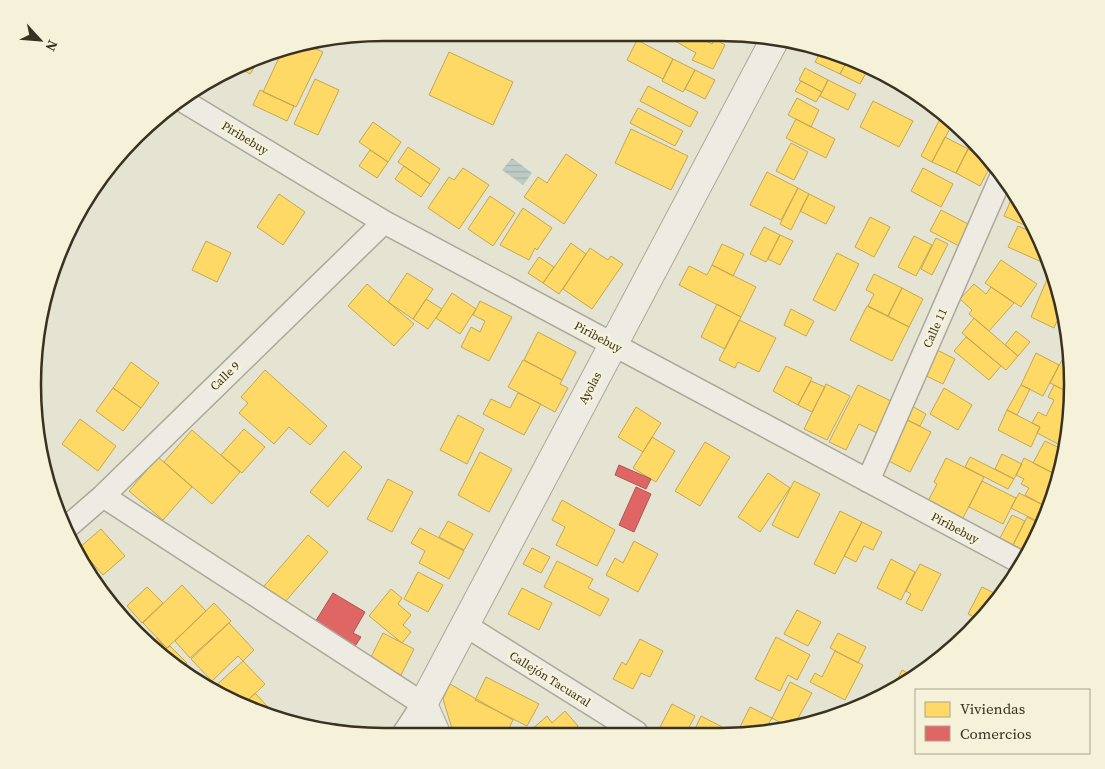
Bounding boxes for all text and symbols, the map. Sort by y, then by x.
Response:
north arrow [15,15,65,65]
text: N [40,37,63,55]
street label: Piribebuy [219,118,272,159]
street label: Calle 11 [919,306,951,350]
street label: Piribebuy [571,318,625,357]
street label: Calle 9 [207,358,243,394]
street label: Ayolas [575,369,605,407]
street label: Piribebuy [928,509,982,548]
street label: Callejón Tacuaral [506,648,594,711]
legend [915,689,1090,754]
text: Viviendas [960,698,1025,719]
text: Comercios [960,723,1032,744]

